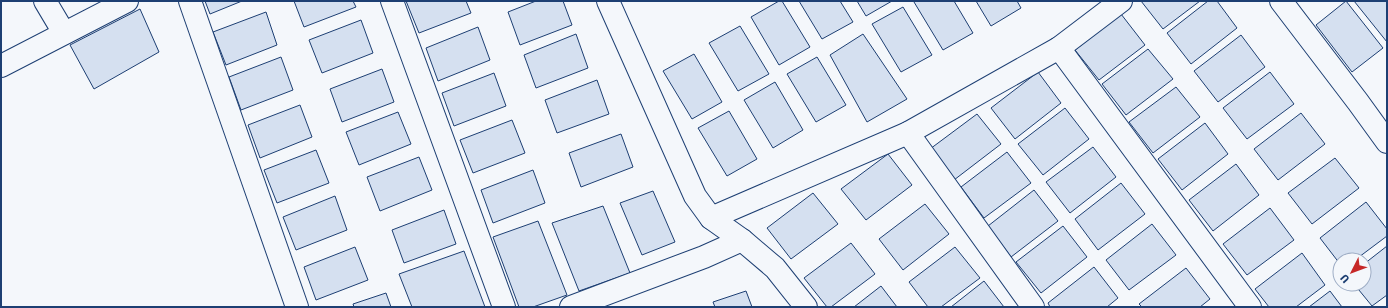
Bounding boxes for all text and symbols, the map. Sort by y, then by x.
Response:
north arrow [1332,252,1372,292]
text: U [1338,271,1352,285]

